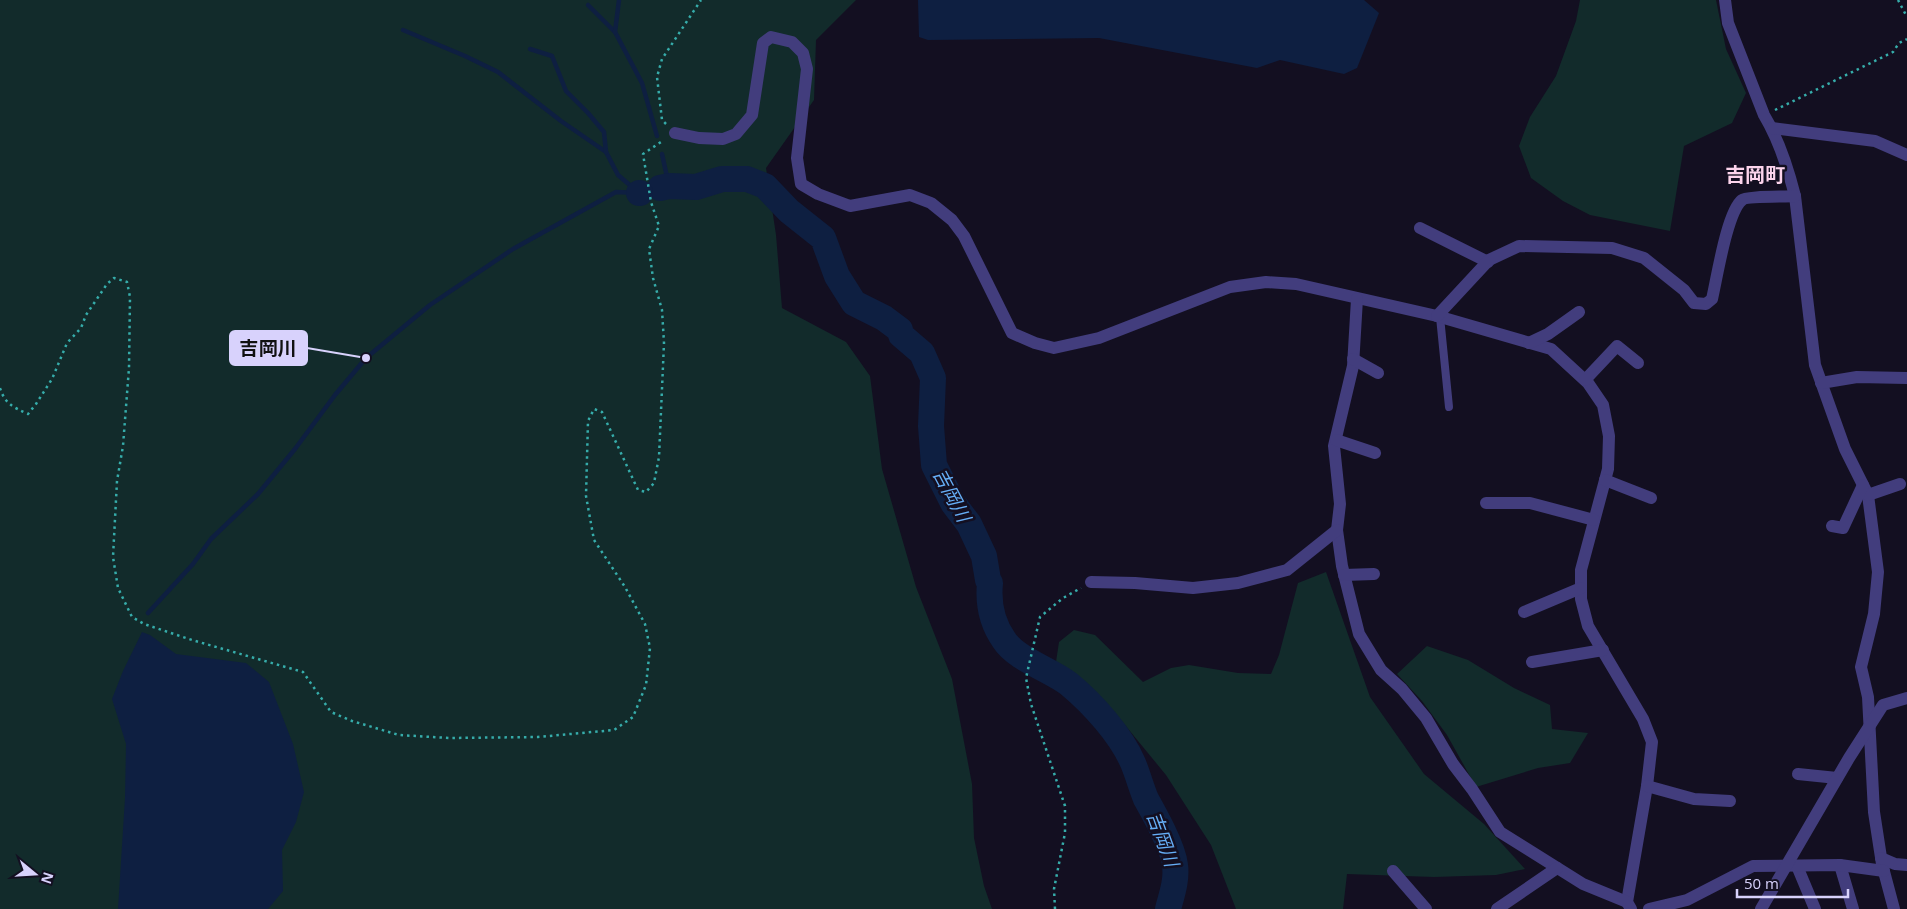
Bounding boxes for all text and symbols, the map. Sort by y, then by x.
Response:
district label: 吉岡町 [1725,161,1785,188]
callout: 吉岡川 [230,331,307,365]
text: 吉岡川 [239,335,297,361]
water label: 吉岡川 [927,464,978,528]
water label: 吉岡川 [1141,808,1186,872]
north arrow [10,849,60,899]
scale bar [1737,866,1848,898]
text: N [37,870,59,887]
text: 50 m [1744,873,1779,893]

